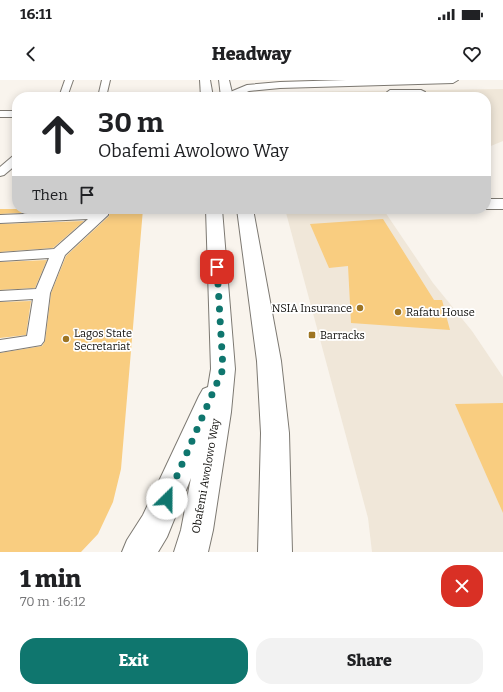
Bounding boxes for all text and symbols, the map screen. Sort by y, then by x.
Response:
text: 16:11 [20,5,52,23]
icon: back [20,43,42,65]
text: Headway [212,43,291,65]
icon: heart [461,43,483,65]
text: 30 m [98,106,164,139]
icon: ahead [32,108,84,160]
text: Obafemi Awolowo Way [98,140,289,162]
icon: arrive [76,184,98,206]
text: Then [32,186,68,204]
pin [200,250,234,284]
icon: arrive [206,256,228,278]
place label: NSIA Insurance [272,302,352,315]
marker: NSIA Insurance [355,303,365,313]
place label: Rafatu House [406,306,475,319]
marker: Rafatu House [393,307,403,317]
place label: Lagos State Secretariat [74,327,132,353]
place label: Barracks [320,329,365,342]
marker: Barracks [307,330,317,340]
marker: Lagos State Secretariat [61,334,71,344]
street label: Obafemi Awolowo Way [189,417,223,535]
position arrow [146,478,188,520]
text: 1 min [20,565,81,593]
button: close [441,565,483,607]
text: 70 m · 16:12 [20,594,86,609]
button: Exit [20,638,248,684]
button: Share [256,638,483,684]

